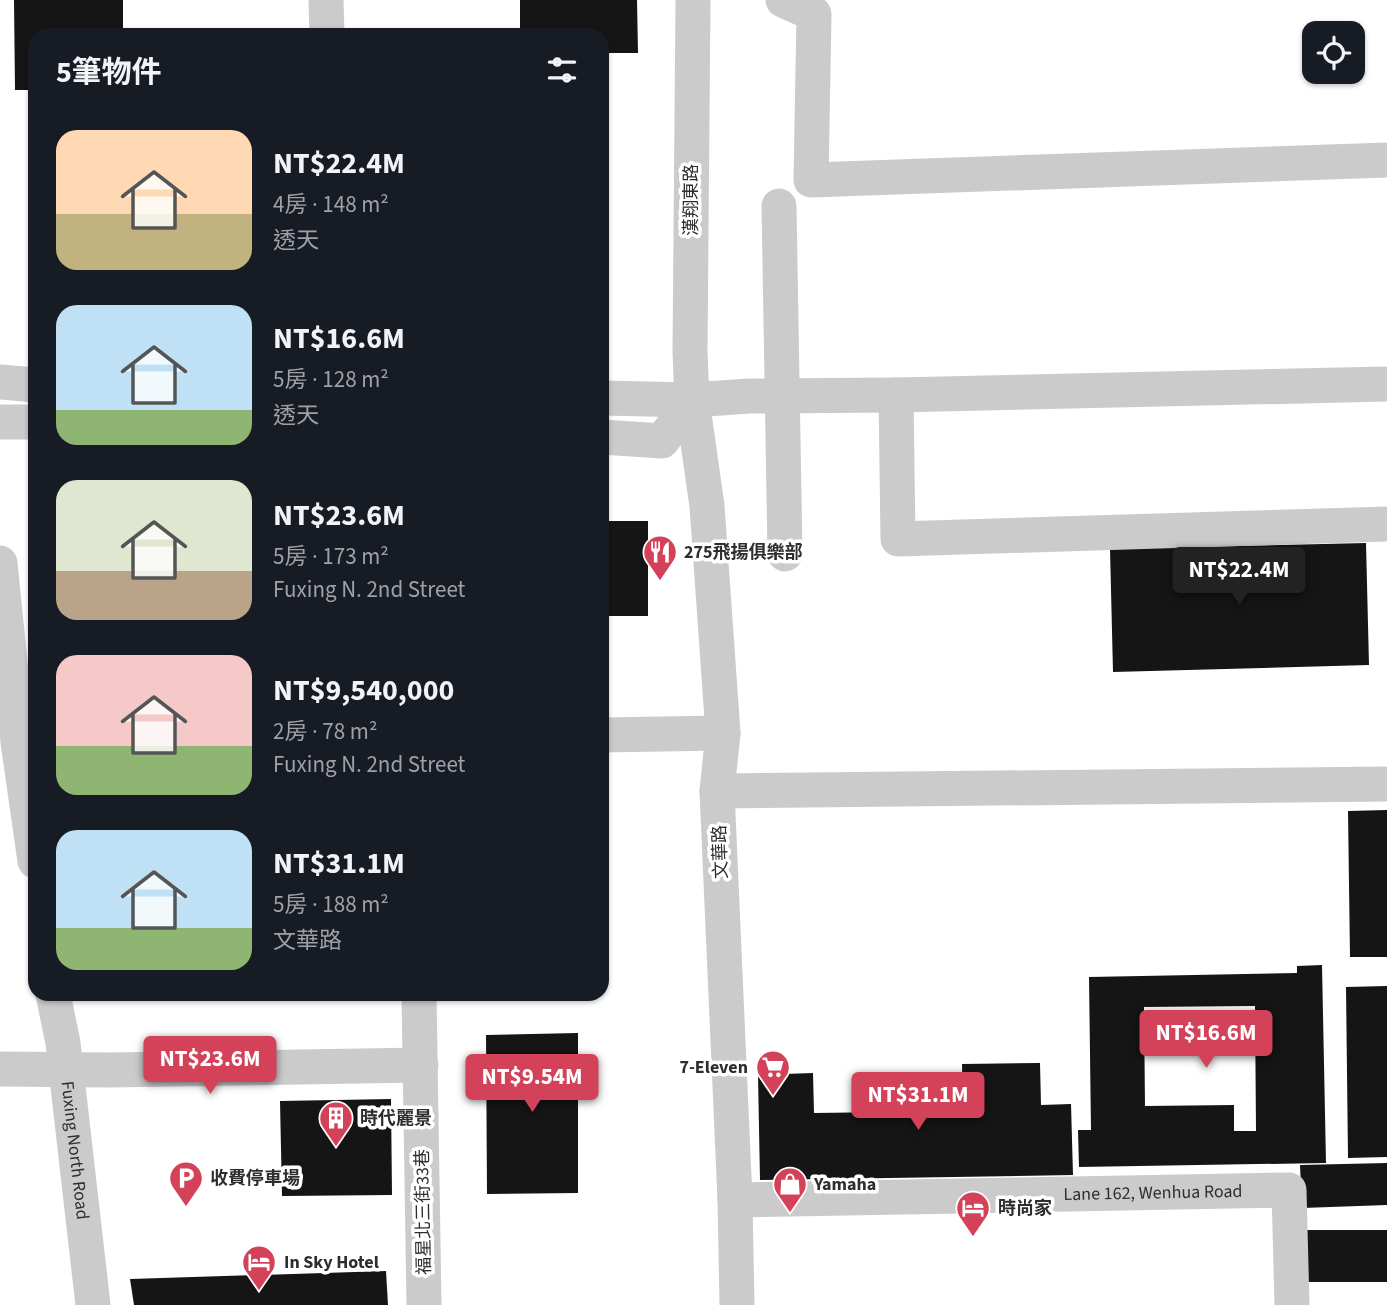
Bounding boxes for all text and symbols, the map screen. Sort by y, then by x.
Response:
map controls [1302,21,1365,84]
button: locate [1302,21,1365,84]
text: 5筆物件 [56,51,162,94]
icon: filters [543,51,581,89]
text: NT$22.4M [273,142,405,185]
icon: home [112,158,196,242]
street label: 漢翔東路 [679,164,704,236]
text: 4房 · 148 m² [273,188,389,221]
text: 透天 [273,224,319,257]
text: NT$16.6M [273,317,405,360]
icon: home [112,333,196,417]
text: 5房 · 128 m² [273,363,389,396]
text: 透天 [273,399,319,432]
text: NT$23.6M [273,494,405,537]
icon: home [112,508,196,592]
restaurant icon: 275飛揚俱樂部 [641,533,679,582]
text: 5房 · 173 m² [273,540,389,573]
place label: 275飛揚俱樂部 [684,540,803,565]
pin: NT$22.4M [1167,548,1311,607]
text: NT$22.4M [1188,553,1290,586]
text: Fuxing N. 2nd Street [273,573,465,606]
text: NT$9,540,000 [273,669,454,712]
icon: home [112,683,196,767]
text: 2房 · 78 m² [273,715,377,748]
text: Fuxing N. 2nd Street [273,748,465,781]
street label: 文華路 [707,825,734,879]
text: NT$31.1M [273,842,405,885]
icon: home [112,858,196,942]
text: 5房 · 188 m² [273,888,389,921]
text: 文華路 [273,924,342,957]
pin: NT$16.6M [1134,1010,1278,1070]
text: NT$16.6M [1155,1016,1257,1049]
pin: NT$23.6M [138,1036,282,1096]
text: NT$23.6M [159,1042,261,1075]
supermarket icon: 7-Eleven [754,1048,792,1097]
pin: NT$9.54M [460,1054,604,1114]
place label: 7-Eleven [679,1055,748,1080]
text: NT$9.54M [481,1060,583,1093]
pin: NT$31.1M [846,1072,990,1132]
text: NT$31.1M [867,1078,969,1111]
street label: Fuxing North Road [54,1080,95,1221]
building icon: 時代麗景 [317,1099,355,1148]
place label: 時代麗景 [360,1106,432,1131]
street label: 福星北三街33巷 [410,1149,437,1275]
parking icon: 收費停車場 [167,1159,205,1208]
shop icon: Yamaha [771,1165,809,1214]
place label: 收費停車場 [210,1166,300,1191]
place label: Yamaha [813,1172,876,1197]
street label: Lane 162, Wenhua Road [1063,1179,1243,1207]
hotel icon: 時尚家 [954,1189,992,1238]
place label: 時尚家 [998,1196,1052,1221]
hotel icon: In Sky Hotel [240,1243,278,1292]
place label: In Sky Hotel [284,1250,379,1275]

